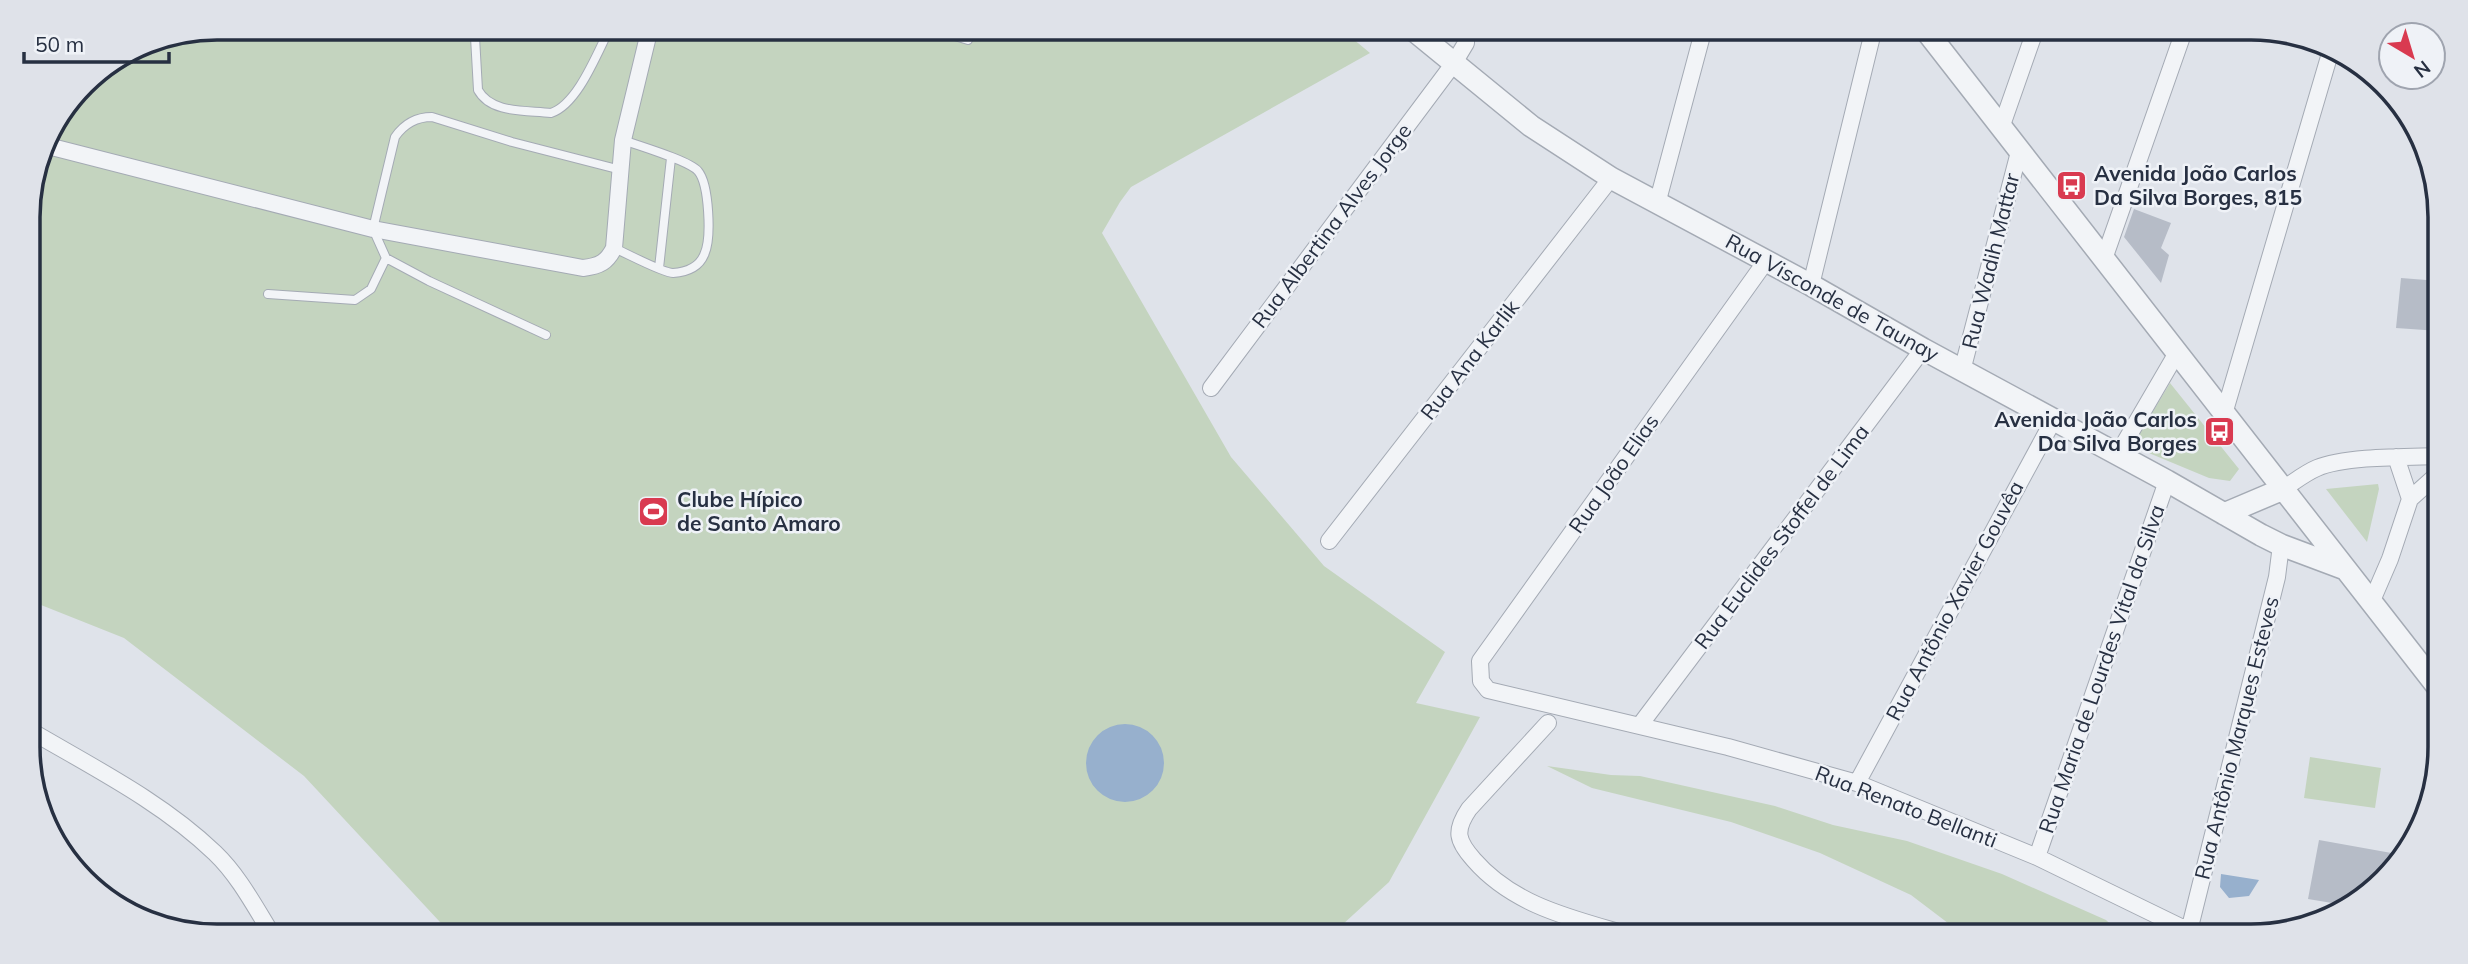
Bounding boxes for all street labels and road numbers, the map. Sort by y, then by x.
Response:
street label: Rua Albertina Alves Jorge [1246,118,1417,333]
street label: Rua Wadih Mattar [1956,170,2025,351]
street label: Rua Visconde de Taunay [1721,228,1944,367]
street label: Rua Ana Karlik [1414,294,1524,424]
street label: Rua João Elias [1563,409,1664,538]
street label: Rua Euclides Stoffel de Lima [1688,419,1874,654]
street label: Rua Antônio Xavier Gouvêa [1880,476,2028,725]
street label: Rua Maria de Lourdes Vital da Silva [2032,501,2170,836]
street label: Rua Antônio Marques Esteves [2188,594,2284,882]
street label: Rua Renato Bellanti [1812,759,2001,853]

